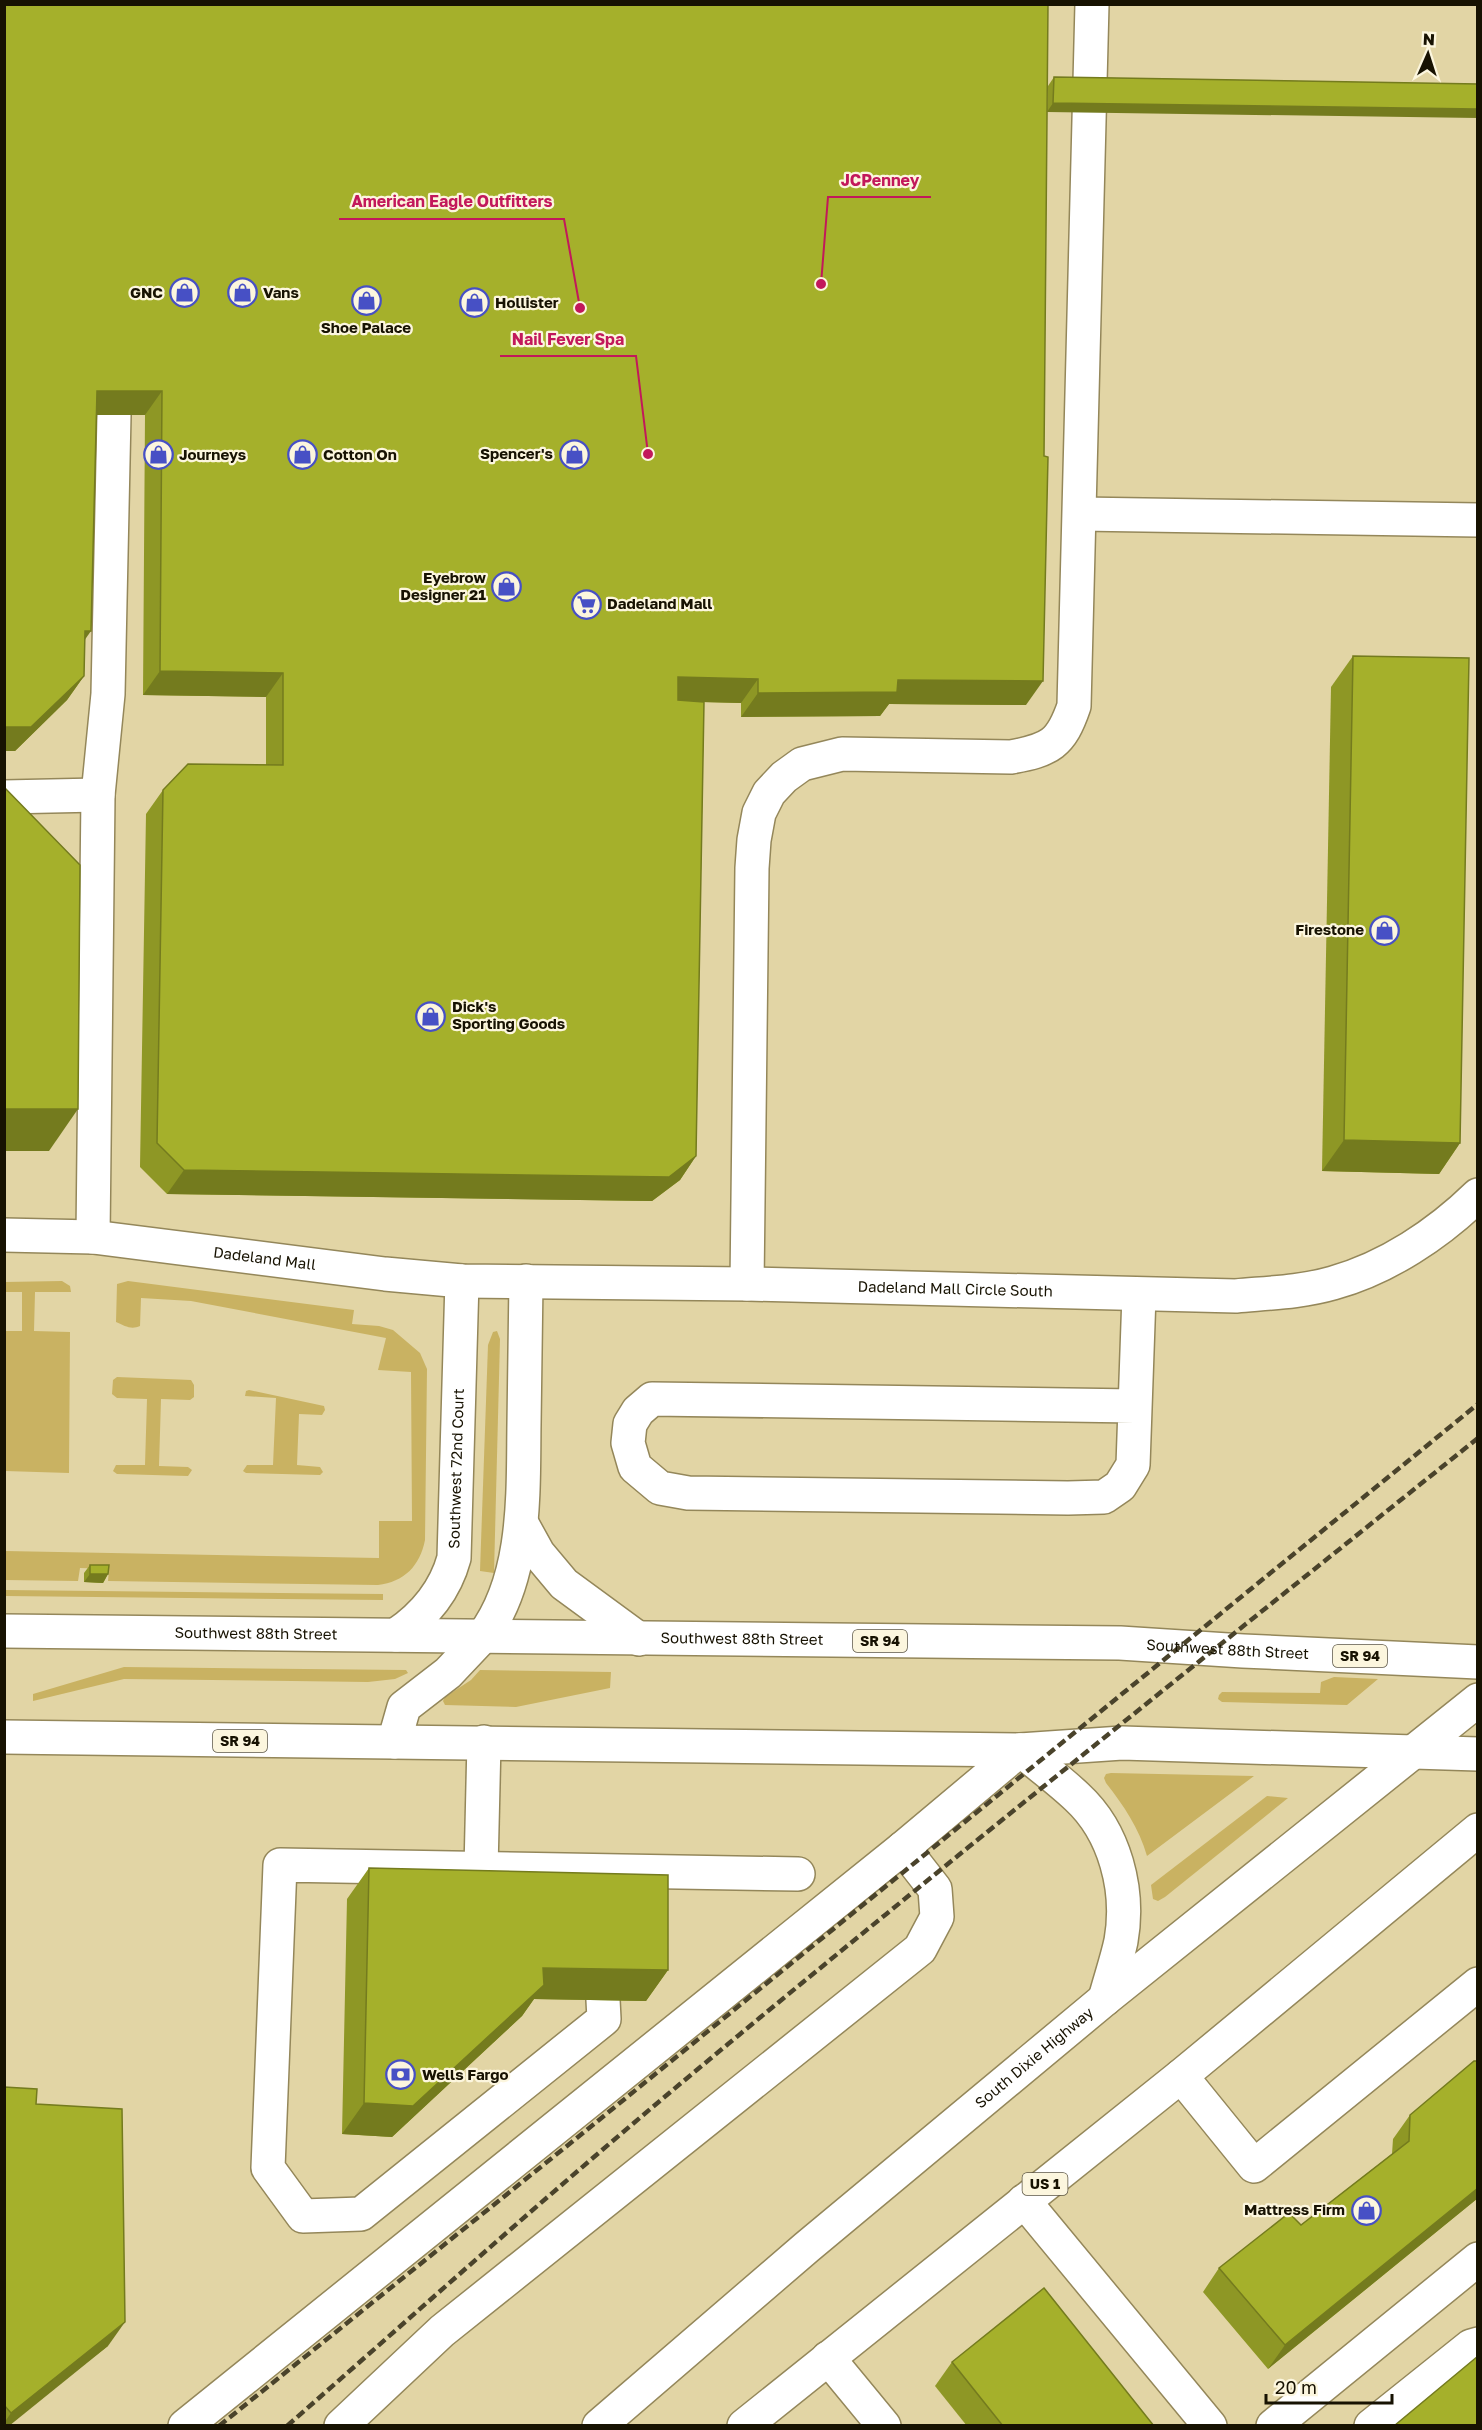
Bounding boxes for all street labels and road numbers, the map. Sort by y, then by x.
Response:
street label: Dadeland Mall [212,1242,317,1273]
street label: Dadeland Mall Circle South [857,1277,1053,1300]
street label: Southwest 72nd Court [444,1388,467,1549]
street label: Southwest 88th Street [174,1623,338,1643]
street label: Southwest 88th Street [660,1628,824,1648]
road number: SR 94 [853,1630,907,1652]
street label: Southwest 88th Street [1146,1635,1310,1662]
road number: SR 94 [1333,1645,1387,1667]
road number: SR 94 [213,1730,267,1752]
street label: South Dixie Highway [971,2002,1097,2111]
road number: US 1 [1022,2173,1068,2195]

